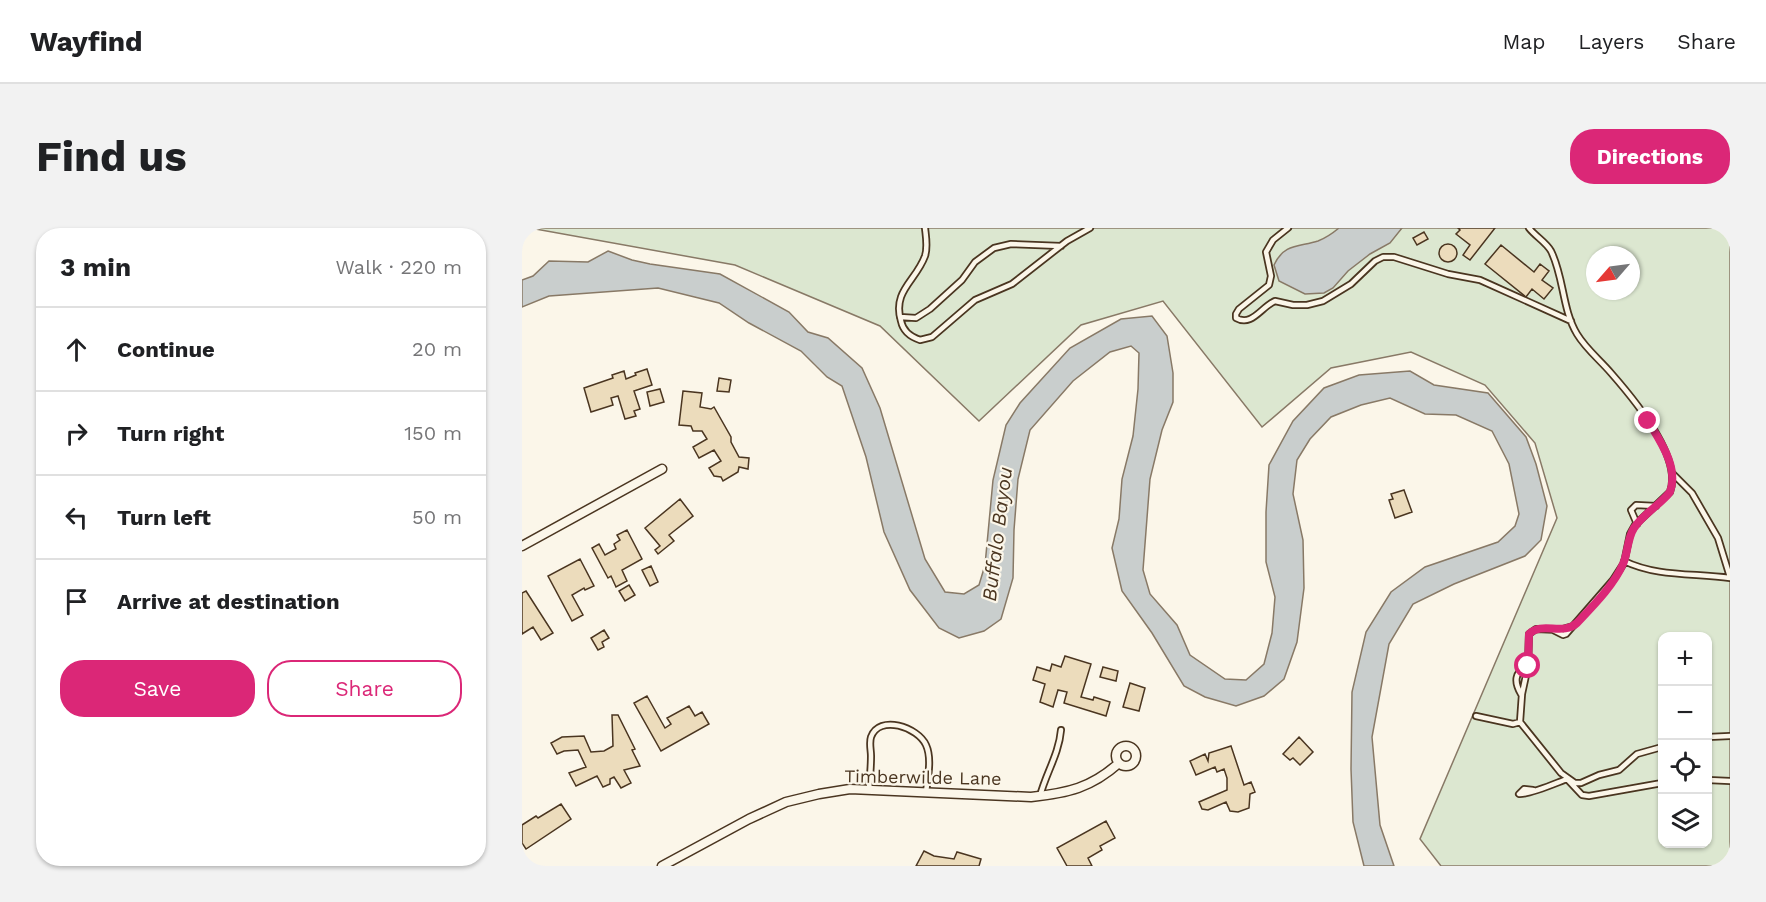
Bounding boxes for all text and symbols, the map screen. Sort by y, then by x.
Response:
text: Wayfind [30,25,143,58]
text: Map [1502,29,1545,54]
text: Layers [1578,29,1644,54]
text: Share [1677,29,1736,54]
button: Directions [1570,129,1730,184]
text: Find us [36,132,187,181]
north arrow [1586,246,1640,300]
text: 3 min [60,252,131,282]
text: Walk · 220 m [335,255,462,279]
icon: ahead [60,333,93,366]
text: Continue [117,337,215,362]
text: 20 m [412,337,462,361]
route end [1634,407,1660,433]
icon: right [60,417,93,450]
text: Turn right [117,421,224,446]
text: 150 m [404,421,462,445]
water label: Buffalo Bayou [977,465,1017,603]
icon: left [60,501,93,534]
text: Turn left [117,505,211,530]
text: 50 m [412,505,462,529]
icon: arrive [60,585,93,618]
text: Arrive at destination [117,589,340,614]
map controls [1658,632,1712,848]
button: + [1658,632,1712,686]
route start [1514,652,1540,678]
button: Save [60,660,255,717]
button: Share [267,660,462,717]
button: − [1658,686,1712,740]
button: locate [1658,740,1712,794]
street label: Timberwilde Lane [844,765,1002,789]
button: layers [1658,794,1712,848]

